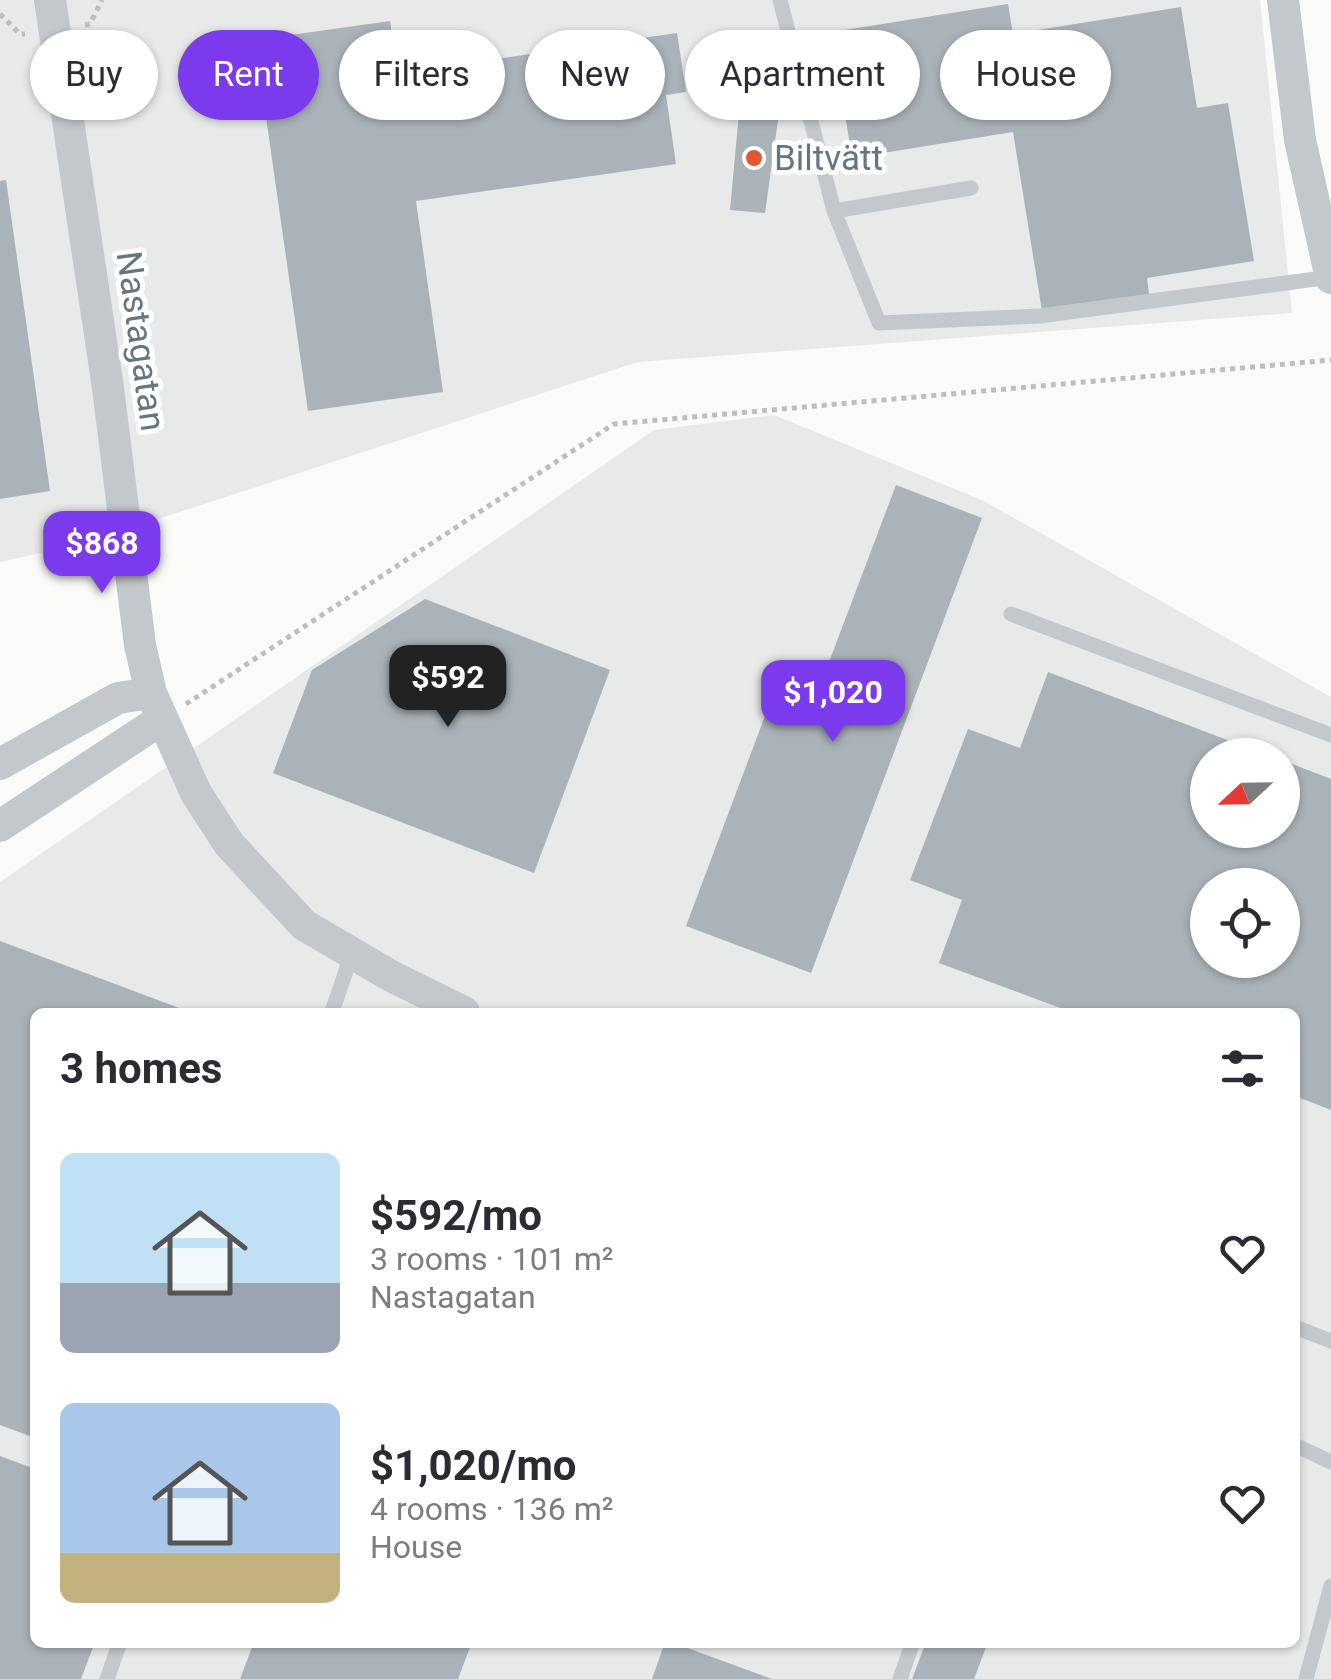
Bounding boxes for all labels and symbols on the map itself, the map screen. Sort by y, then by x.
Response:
place label: Biltvätt [774,138,883,179]
marker: Biltvätt [743,147,765,169]
street label: Nastagatan [108,249,173,434]
pin: $868 [43,511,161,596]
pin: $592 [389,645,507,730]
pin: $1,020 [752,660,914,745]
north arrow [1190,738,1300,848]

